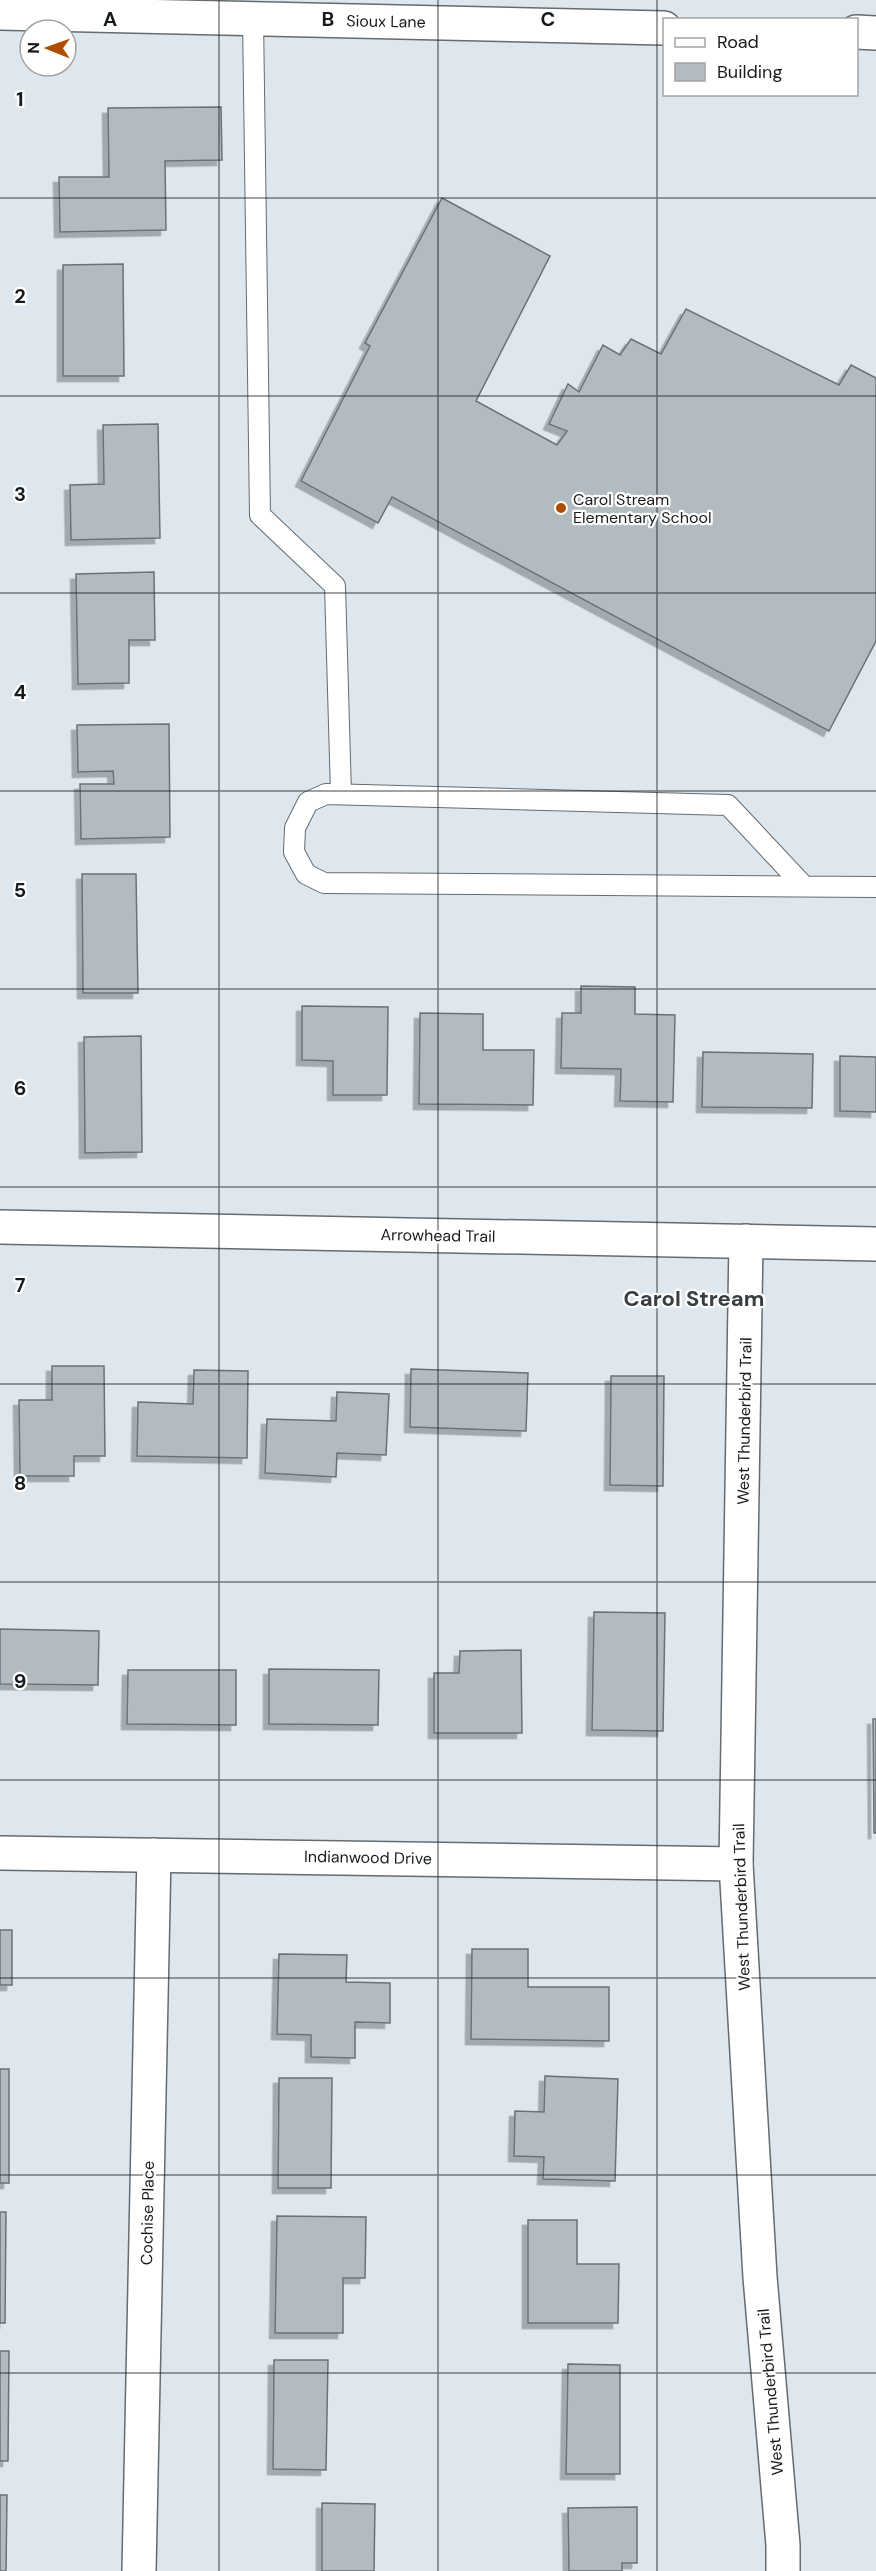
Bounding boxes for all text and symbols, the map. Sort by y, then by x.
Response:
text: A [103,6,117,32]
text: B [322,6,334,32]
text: C [541,6,555,32]
street label: Sioux Lane [346,10,426,33]
north arrow [18,18,78,78]
legend [663,18,858,96]
text: Road [717,30,759,54]
text: N [23,42,44,54]
text: Building [717,60,782,84]
text: 1 [16,86,24,112]
text: 2 [14,283,26,309]
text: 3 [14,481,26,507]
place label: Carol Stream Elementary School [573,489,711,528]
marker: Carol Stream Elementary School [554,501,568,515]
text: 4 [14,679,27,705]
text: 5 [14,877,26,903]
text: 6 [14,1075,26,1101]
street label: Arrowhead Trail [380,1224,496,1247]
text: 7 [15,1272,26,1298]
district label: Carol Stream [624,1284,764,1313]
street label: West Thunderbird Trail [733,1337,756,1505]
text: 8 [14,1470,26,1496]
text: 9 [14,1668,26,1694]
street label: West Thunderbird Trail [728,1823,755,1991]
street label: Indianwood Drive [304,1846,432,1869]
street label: Cochise Place [136,2161,159,2265]
street label: West Thunderbird Trail [753,2308,788,2476]

